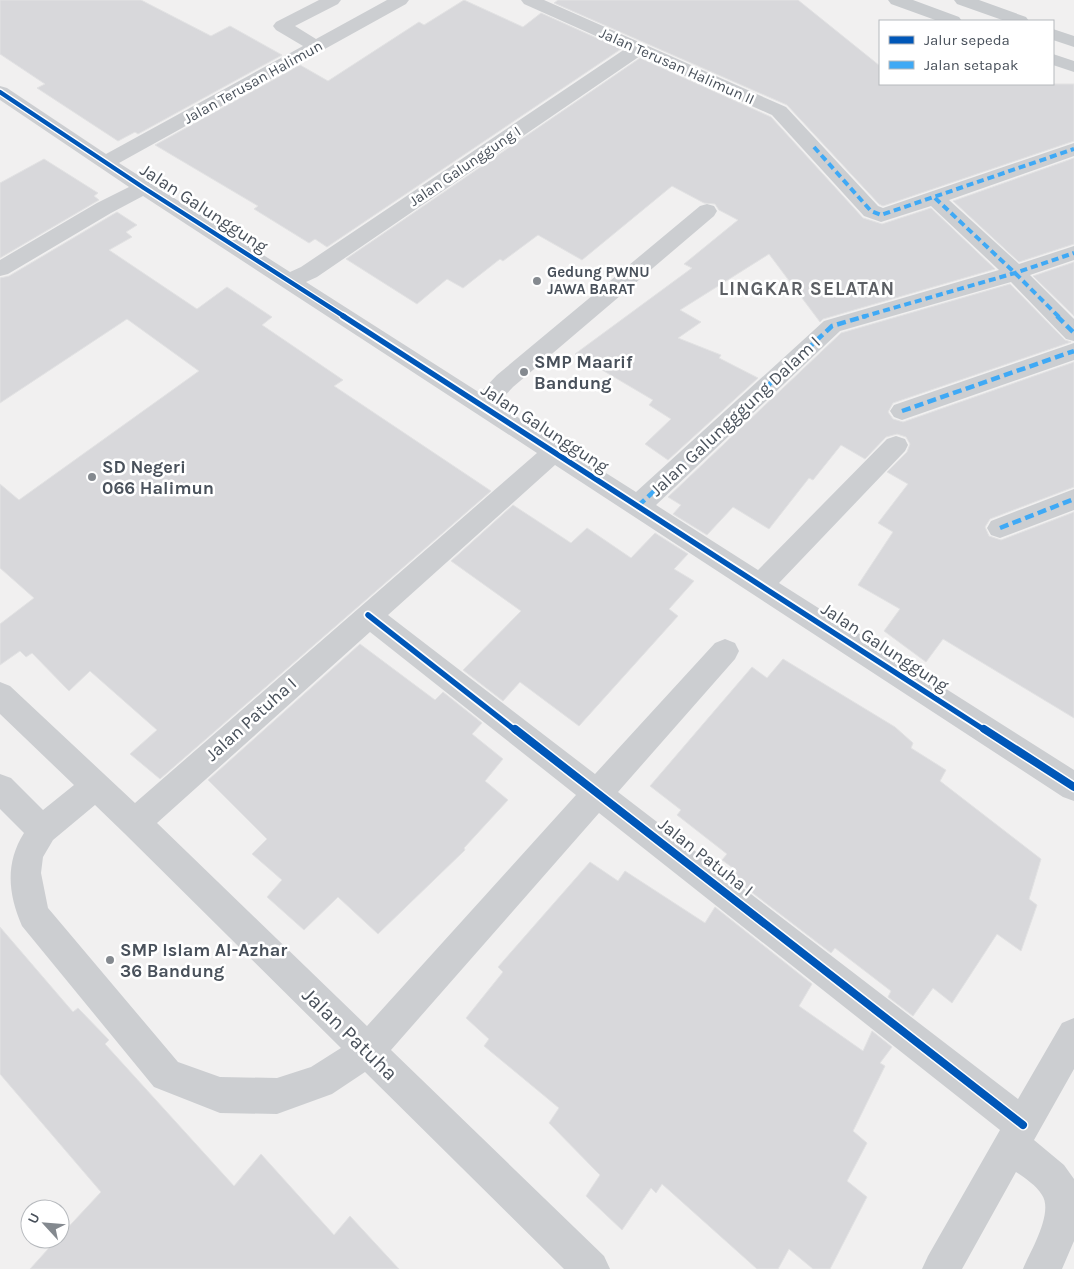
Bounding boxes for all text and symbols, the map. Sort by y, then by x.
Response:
legend [879,20,1054,85]
street label: Jalan Terusan Halimun II [597,24,757,108]
text: Jalur sepeda [924,31,1010,49]
street label: Jalan Terusan Halimun [180,36,326,128]
text: Jalan setapak [924,56,1018,74]
street label: Jalan Galunggung I [406,122,524,210]
street label: Jalan Galunggung [136,159,272,257]
place label: Gedung PWNU JAWA BARAT [547,263,650,298]
marker: Gedung PWNU JAWA BARAT [531,275,543,287]
district label: LINGKAR SELATAN [719,278,895,300]
street label: Jalan Galungggung Dalam I [645,331,825,501]
place label: SMP Maarif Bandung [534,351,633,394]
marker: SMP Maarif Bandung [518,366,530,378]
street label: Jalan Galunggung [477,379,613,477]
place label: SD Negeri 066 Halimun [102,456,214,499]
marker: SD Negeri 066 Halimun [86,471,98,483]
street label: Jalan Galunggung [817,598,953,696]
street label: Jalan Patuha I [201,672,301,766]
street label: Jalan Patuha I [654,813,758,901]
place label: SMP Islam Al-Azhar 36 Bandung [120,939,287,982]
marker: SMP Islam Al-Azhar 36 Bandung [104,954,116,966]
street label: Jalan Patuha [297,983,403,1085]
north arrow [20,1199,70,1249]
text: U [24,1210,44,1227]

